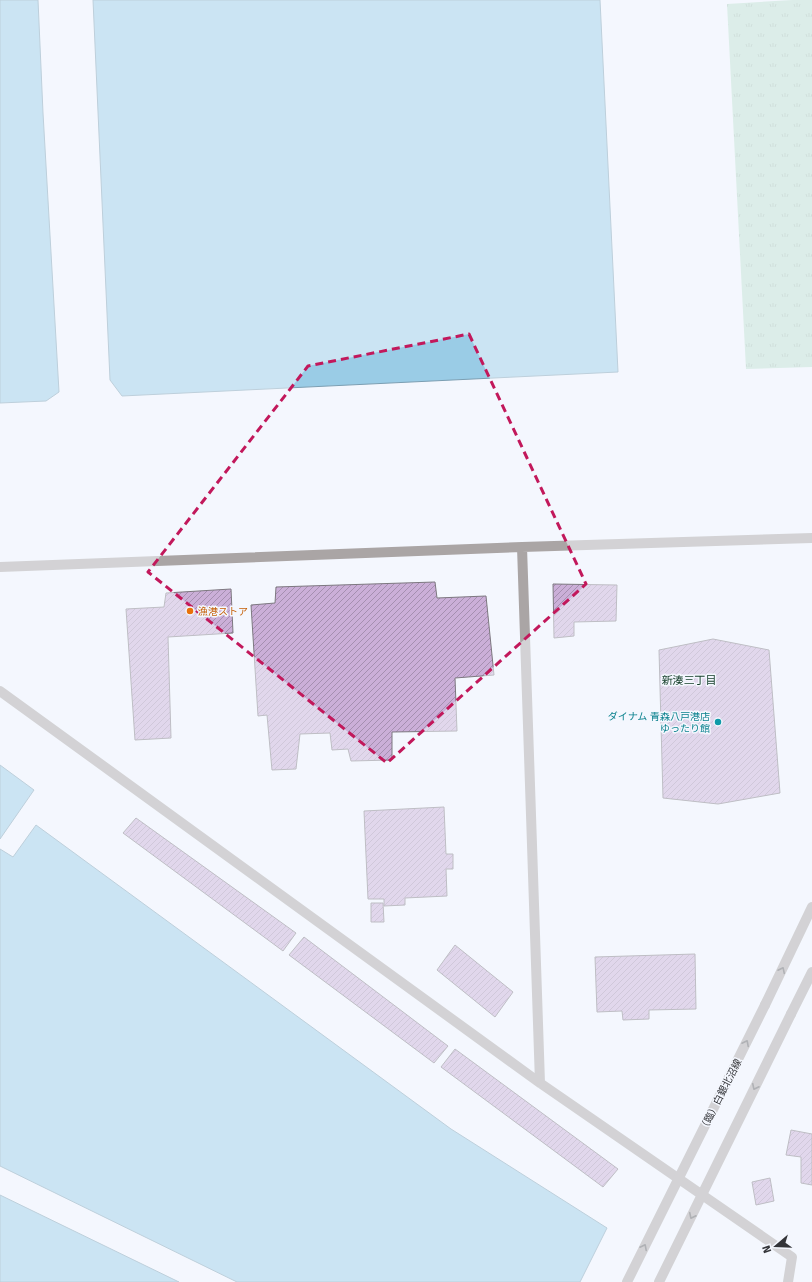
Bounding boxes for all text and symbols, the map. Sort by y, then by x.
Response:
marker: 漁港ストア [185,606,195,616]
place label: 漁港ストア [198,606,248,618]
district label: 新湊三丁目 [662,674,717,687]
place label: ダイナム 青森八戸港店 ゆったり館 [608,711,710,735]
marker: ダイナム 青森八戸港店 ゆったり館 [713,717,723,727]
one-way arrow [777,966,785,974]
one-way arrow [741,1040,749,1047]
street label: （臨）白銀北沼線 [697,1057,744,1134]
one-way arrow [753,1083,760,1090]
one-way arrow [689,1212,697,1219]
north arrow [756,1226,796,1266]
one-way arrow [640,1244,647,1251]
text: N [760,1244,774,1255]

